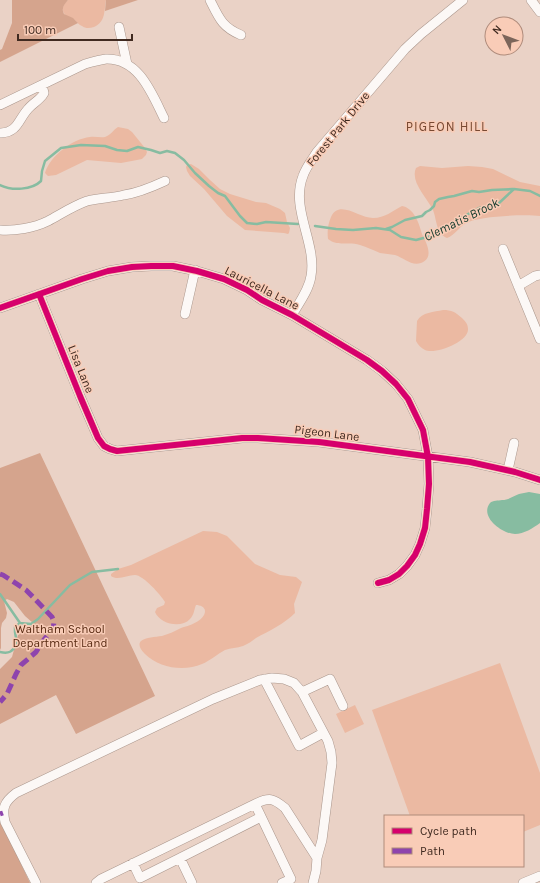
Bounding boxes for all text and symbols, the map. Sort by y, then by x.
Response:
scale bar [18,16,132,42]
north arrow [484,16,524,56]
text: N [489,22,504,37]
text: 100 m [24,23,56,37]
street label: Forest Park Drive [304,89,372,169]
district label: PIGEON HILL [406,119,488,134]
water label: Clematis Brook [421,195,502,244]
street label: Lauricella Lane [222,263,302,313]
street label: Lisa Lane [65,343,97,395]
street label: Pigeon Lane [294,422,360,444]
park label: Waltham School Department Land [12,622,108,650]
legend [384,815,524,867]
text: Cycle path [420,824,477,838]
text: Path [420,844,445,858]

